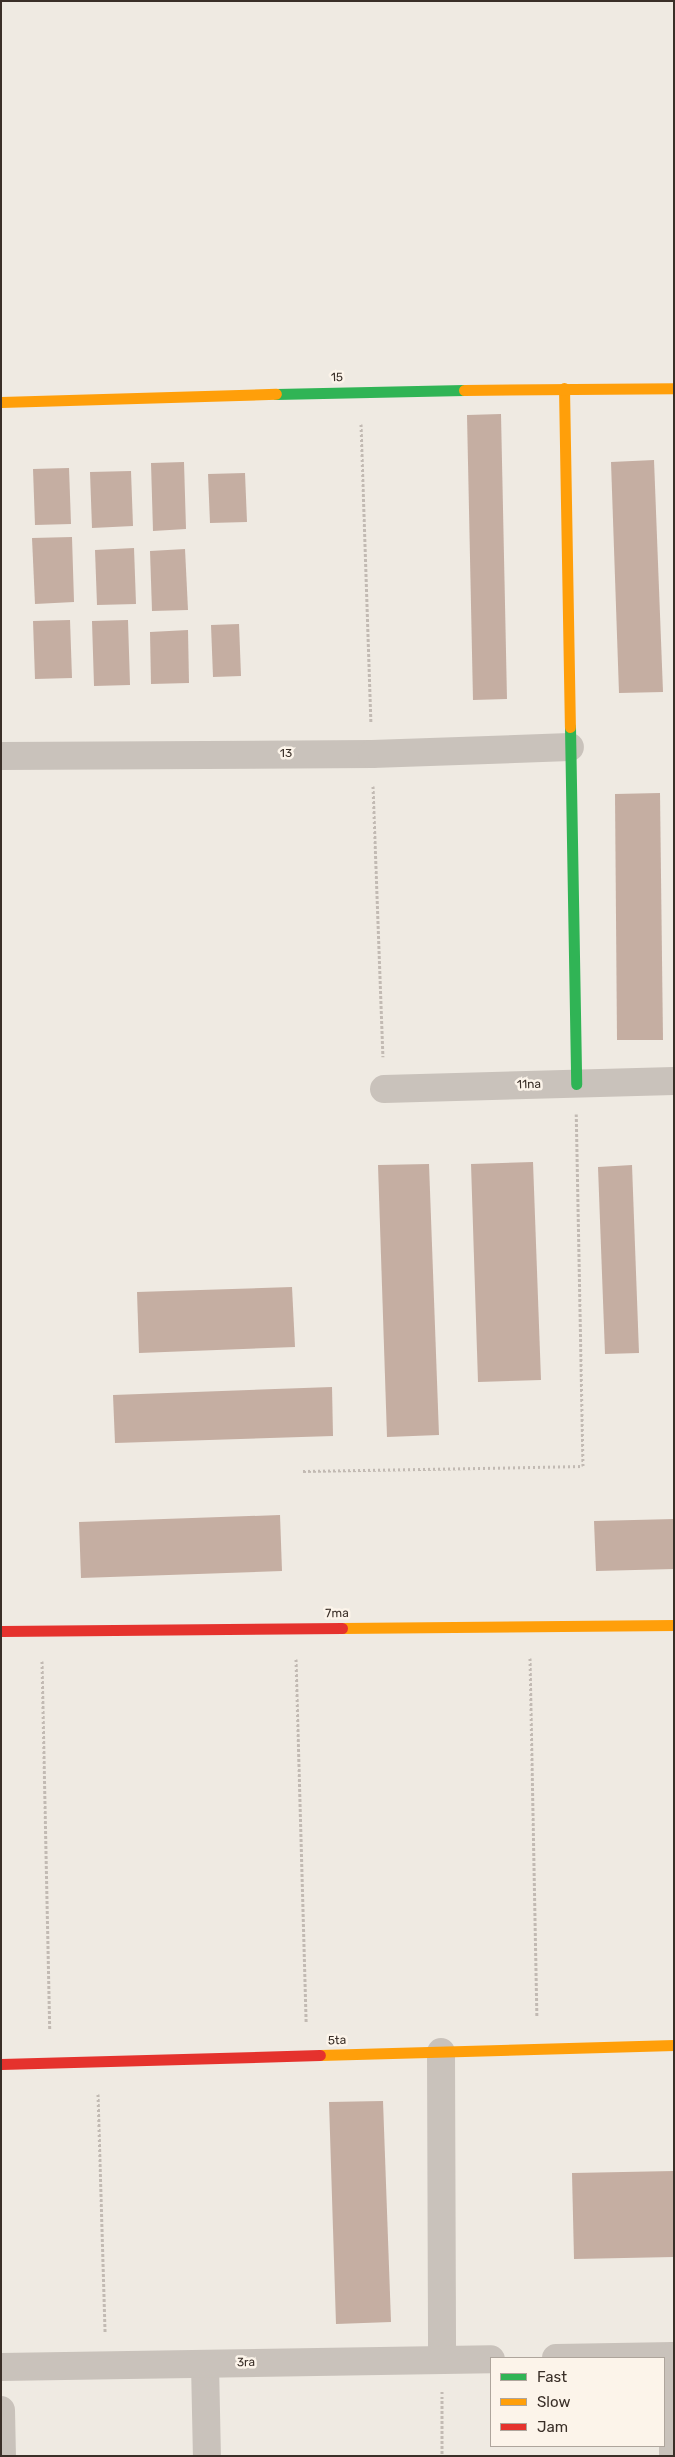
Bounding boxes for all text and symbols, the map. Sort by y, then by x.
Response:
street label: 15 [331,371,343,385]
street label: 13 [280,747,292,761]
street label: 11na [517,1077,541,1093]
street label: 7ma [325,1607,349,1621]
street label: 5ta [328,2033,346,2049]
street label: 3ra [237,2356,255,2370]
legend [490,2357,665,2447]
text: Fast [537,2368,567,2386]
text: Slow [537,2393,570,2411]
text: Jam [537,2418,568,2436]

